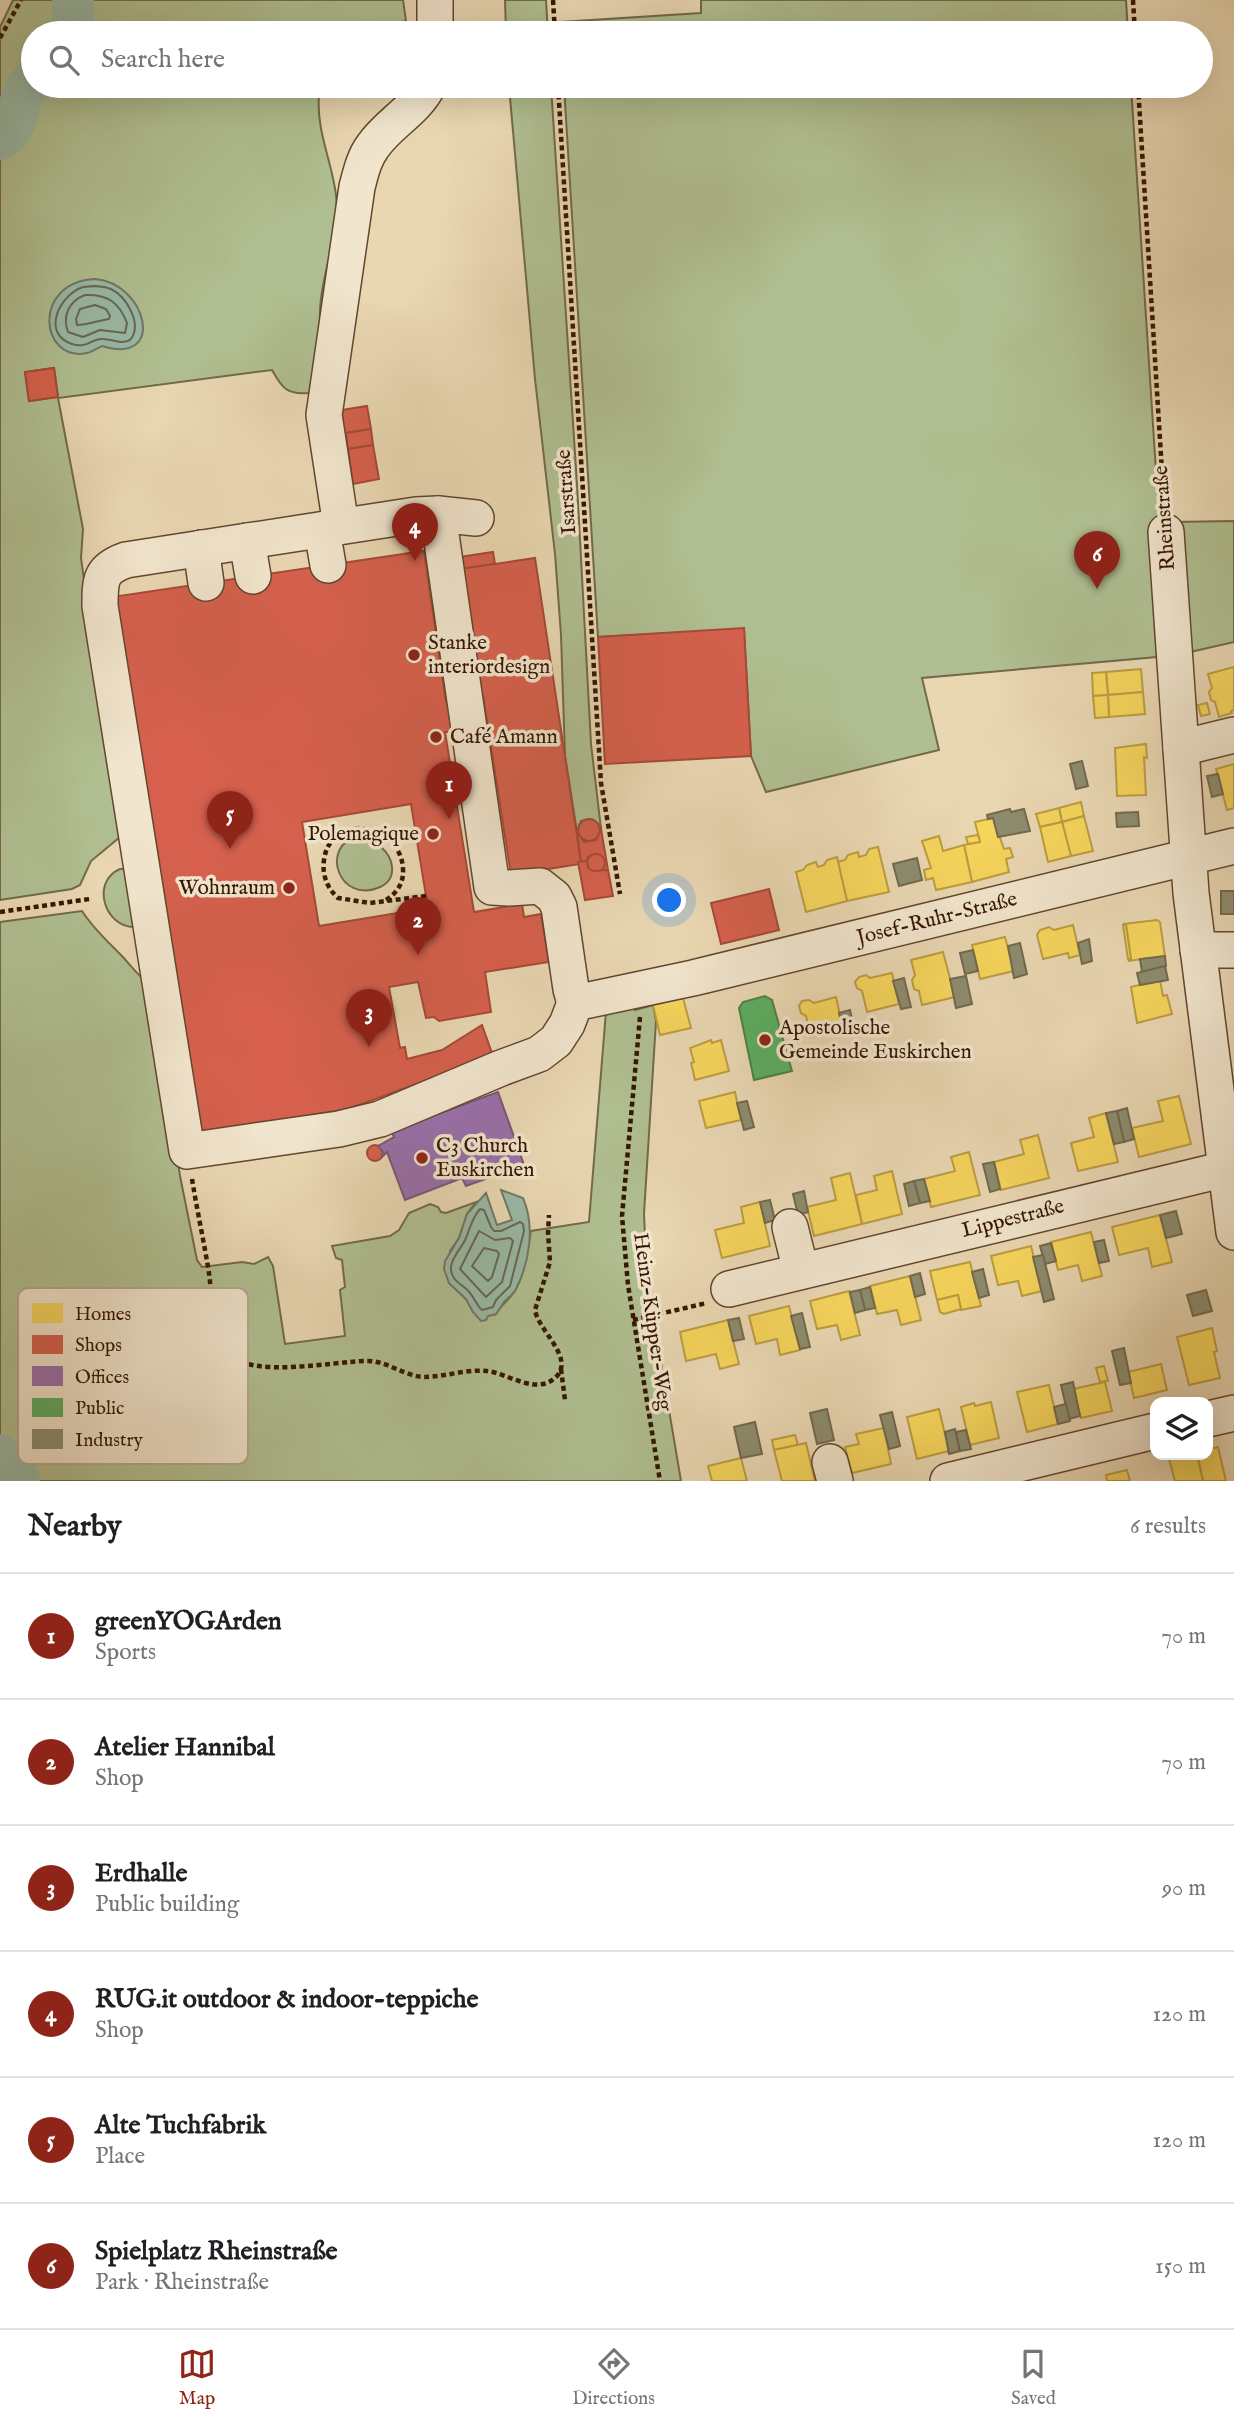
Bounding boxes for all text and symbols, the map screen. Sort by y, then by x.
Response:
search box [21,21,1213,98]
icon: search [45,41,83,79]
text: Search here [101,43,225,76]
street label: Isarstraße [551,448,583,535]
street label: Rheinstraße [1148,464,1182,571]
pin: 4 [392,503,438,561]
pin: 6 [1074,531,1120,589]
place label: Stanke interiordesign [428,630,550,681]
marker: Stanke interiordesign [406,647,422,663]
place label: Café Amann [450,724,558,751]
marker: Café Amann [428,729,444,745]
pin: 1 [426,761,472,819]
pin: 5 [207,791,253,849]
place label: Polemagique [308,821,419,848]
marker: Polemagique [425,826,441,842]
place label: Wohnraum [179,875,275,902]
marker: Wohnraum [281,880,297,896]
your location [652,883,686,917]
street label: Josef-Ruhr-Straße [852,886,1020,952]
pin: 2 [395,897,441,955]
pin: 3 [346,989,392,1047]
place label: Apostolische Gemeinde Euskirchen [778,1015,972,1066]
marker: Apostolische Gemeinde Euskirchen [757,1032,773,1048]
place label: C3 Church Euskirchen [436,1133,534,1184]
marker: C3 Church Euskirchen [414,1150,430,1166]
street label: Lippestraße [959,1193,1067,1245]
street label: Heinz-Küpper-Weg [626,1231,678,1413]
legend [18,1288,248,1464]
text: Homes [75,1303,131,1327]
text: Shops [75,1334,122,1358]
text: Offices [75,1366,129,1390]
text: Public [75,1397,124,1421]
map controls [1150,1397,1213,1460]
button: layers [1150,1397,1213,1460]
text: Industry [75,1429,143,1453]
text: Nearby [28,1508,121,1546]
text: 6 results [1130,1512,1206,1541]
text: greenYOGArden [95,1605,282,1638]
text: 1 [47,1622,55,1651]
text: 70 m [1161,1622,1206,1651]
text: Sports [95,1638,156,1667]
text: Atelier Hannibal [95,1731,275,1764]
text: 2 [46,1748,56,1777]
text: 70 m [1161,1748,1206,1777]
text: Shop [95,1764,144,1793]
text: Erdhalle [95,1857,188,1890]
text: 3 [47,1874,55,1903]
text: 90 m [1162,1874,1206,1903]
text: Public building [95,1890,239,1919]
text: RUG.it outdoor & indoor-teppiche [95,1983,478,2016]
text: 4 [45,2000,57,2029]
text: 120 m [1153,2000,1206,2029]
text: Shop [95,2016,144,2045]
text: Alte Tuchfabrik [95,2109,266,2142]
text: 5 [47,2126,55,2155]
text: 120 m [1153,2126,1206,2155]
text: Place [95,2142,145,2171]
text: Spielplatz Rheinstraße [95,2235,338,2268]
text: 6 [46,2252,56,2281]
text: 150 m [1155,2252,1206,2281]
text: Park · Rheinstraße [95,2268,269,2297]
tab: Map [178,2345,216,2411]
tab: Directions [572,2345,655,2411]
tab: Saved [1011,2345,1056,2411]

